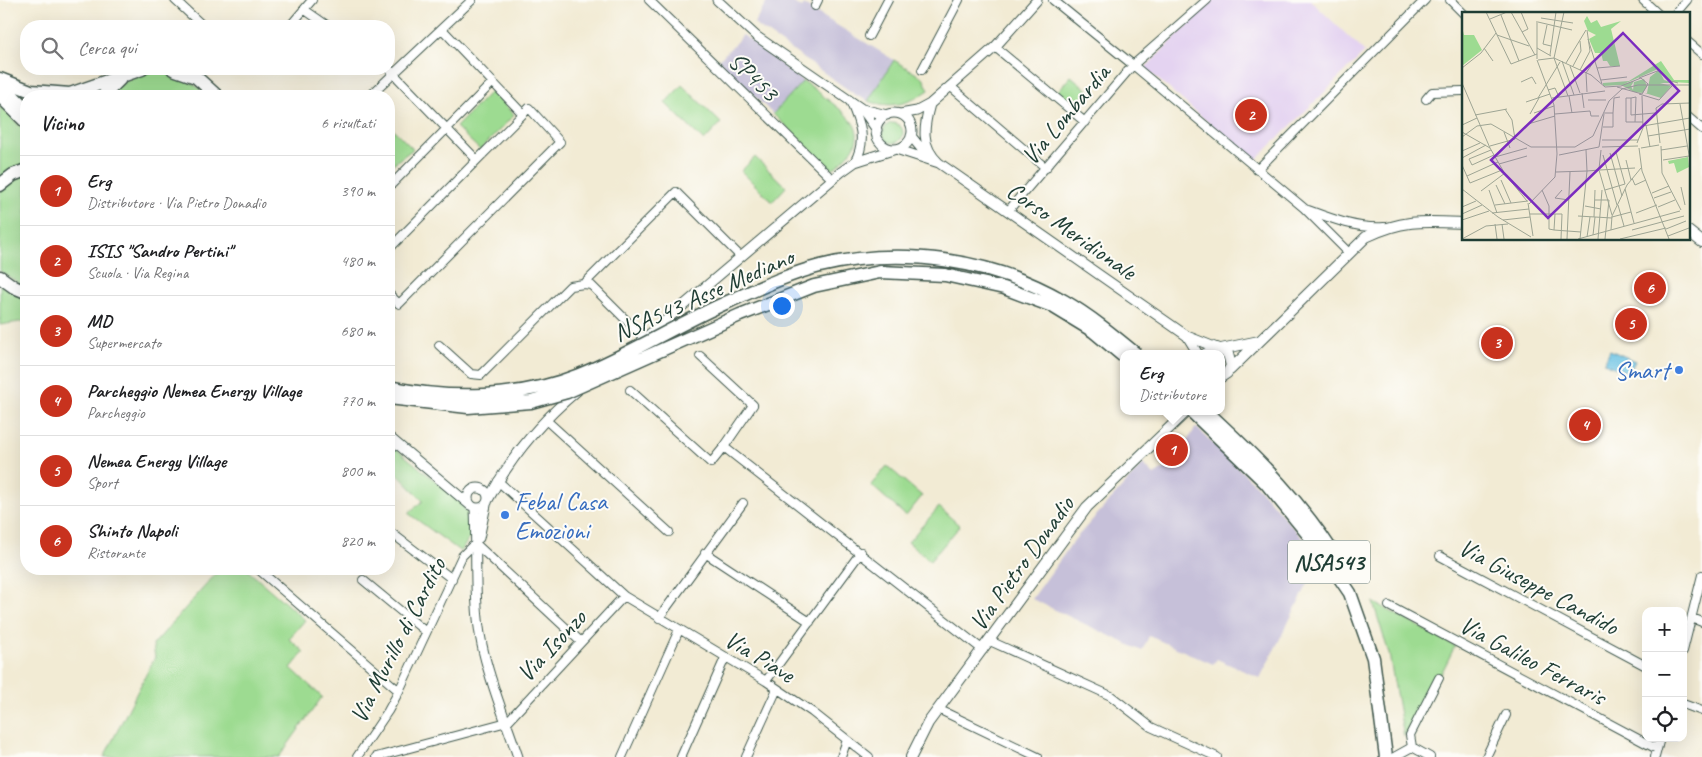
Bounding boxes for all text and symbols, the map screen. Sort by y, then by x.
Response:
inset map [1462,12,1690,240]
search box [20,20,395,75]
icon: search [38,34,66,62]
text: Cerca qui [78,36,137,60]
street label: SP453 [721,45,786,109]
street label: Via Lombardia [1014,56,1119,172]
pin: 2 [1235,96,1267,134]
text: Vicino [40,110,83,136]
text: 6 risultati [321,113,375,133]
text: Erg [87,169,111,193]
street label: Corso Meridionale [1001,174,1144,288]
text: 1 [52,181,60,201]
text: 390 m [341,181,375,201]
text: Distributore · Via Pietro Donadio [87,193,266,213]
text: ISIS "Sandro Pertini" [87,239,232,263]
street label: NSA543 Asse Mediano [608,240,801,349]
text: 2 [52,251,60,271]
text: 480 m [341,251,375,271]
text: Scuola · Via Regina [87,263,188,283]
pin: 6 [1634,269,1666,307]
your location [769,293,795,319]
pin: 5 [1615,305,1647,343]
text: MD [87,309,112,333]
text: 3 [52,321,60,341]
text: 680 m [341,321,375,341]
pin: 3 [1481,324,1513,362]
text: Supermercato [87,333,161,353]
popup [1120,350,1225,415]
place label: Smart [1615,355,1673,387]
text: Erg [1139,361,1163,385]
marker: Smart [1673,364,1685,376]
text: Parcheggio Nemea Energy Village [87,379,301,403]
text: Distributore [1139,385,1206,405]
text: 4 [52,391,60,411]
text: 770 m [341,391,375,411]
text: Parcheggio [87,403,145,423]
pin: 4 [1569,406,1601,444]
pin: 1 [1156,431,1188,469]
text: Nemea Energy Village [87,449,226,473]
text: 5 [53,461,59,481]
text: 800 m [341,461,375,481]
text: Sport [87,473,118,493]
place label: Febal Casa Emozioni [515,486,609,547]
street label: Via Pietro Donadio [962,489,1082,637]
marker: Febal Casa Emozioni [499,509,511,521]
text: Shinto Napoli [87,519,177,543]
text: 6 [52,531,60,551]
text: 820 m [341,531,375,551]
street label: Via Giuseppe Candido [1453,531,1625,643]
road number: NSA543 [1288,540,1370,584]
text: Ristorante [87,543,145,563]
street label: Via Murillo di Cardito [342,551,454,728]
street label: Via Isonzo [510,602,594,689]
map controls [1642,607,1687,742]
button: + [1642,607,1687,652]
street label: Via Galileo Ferraris [1454,609,1613,714]
street label: Via Piave [719,623,802,691]
button: − [1642,652,1687,697]
button: locate [1642,697,1687,742]

